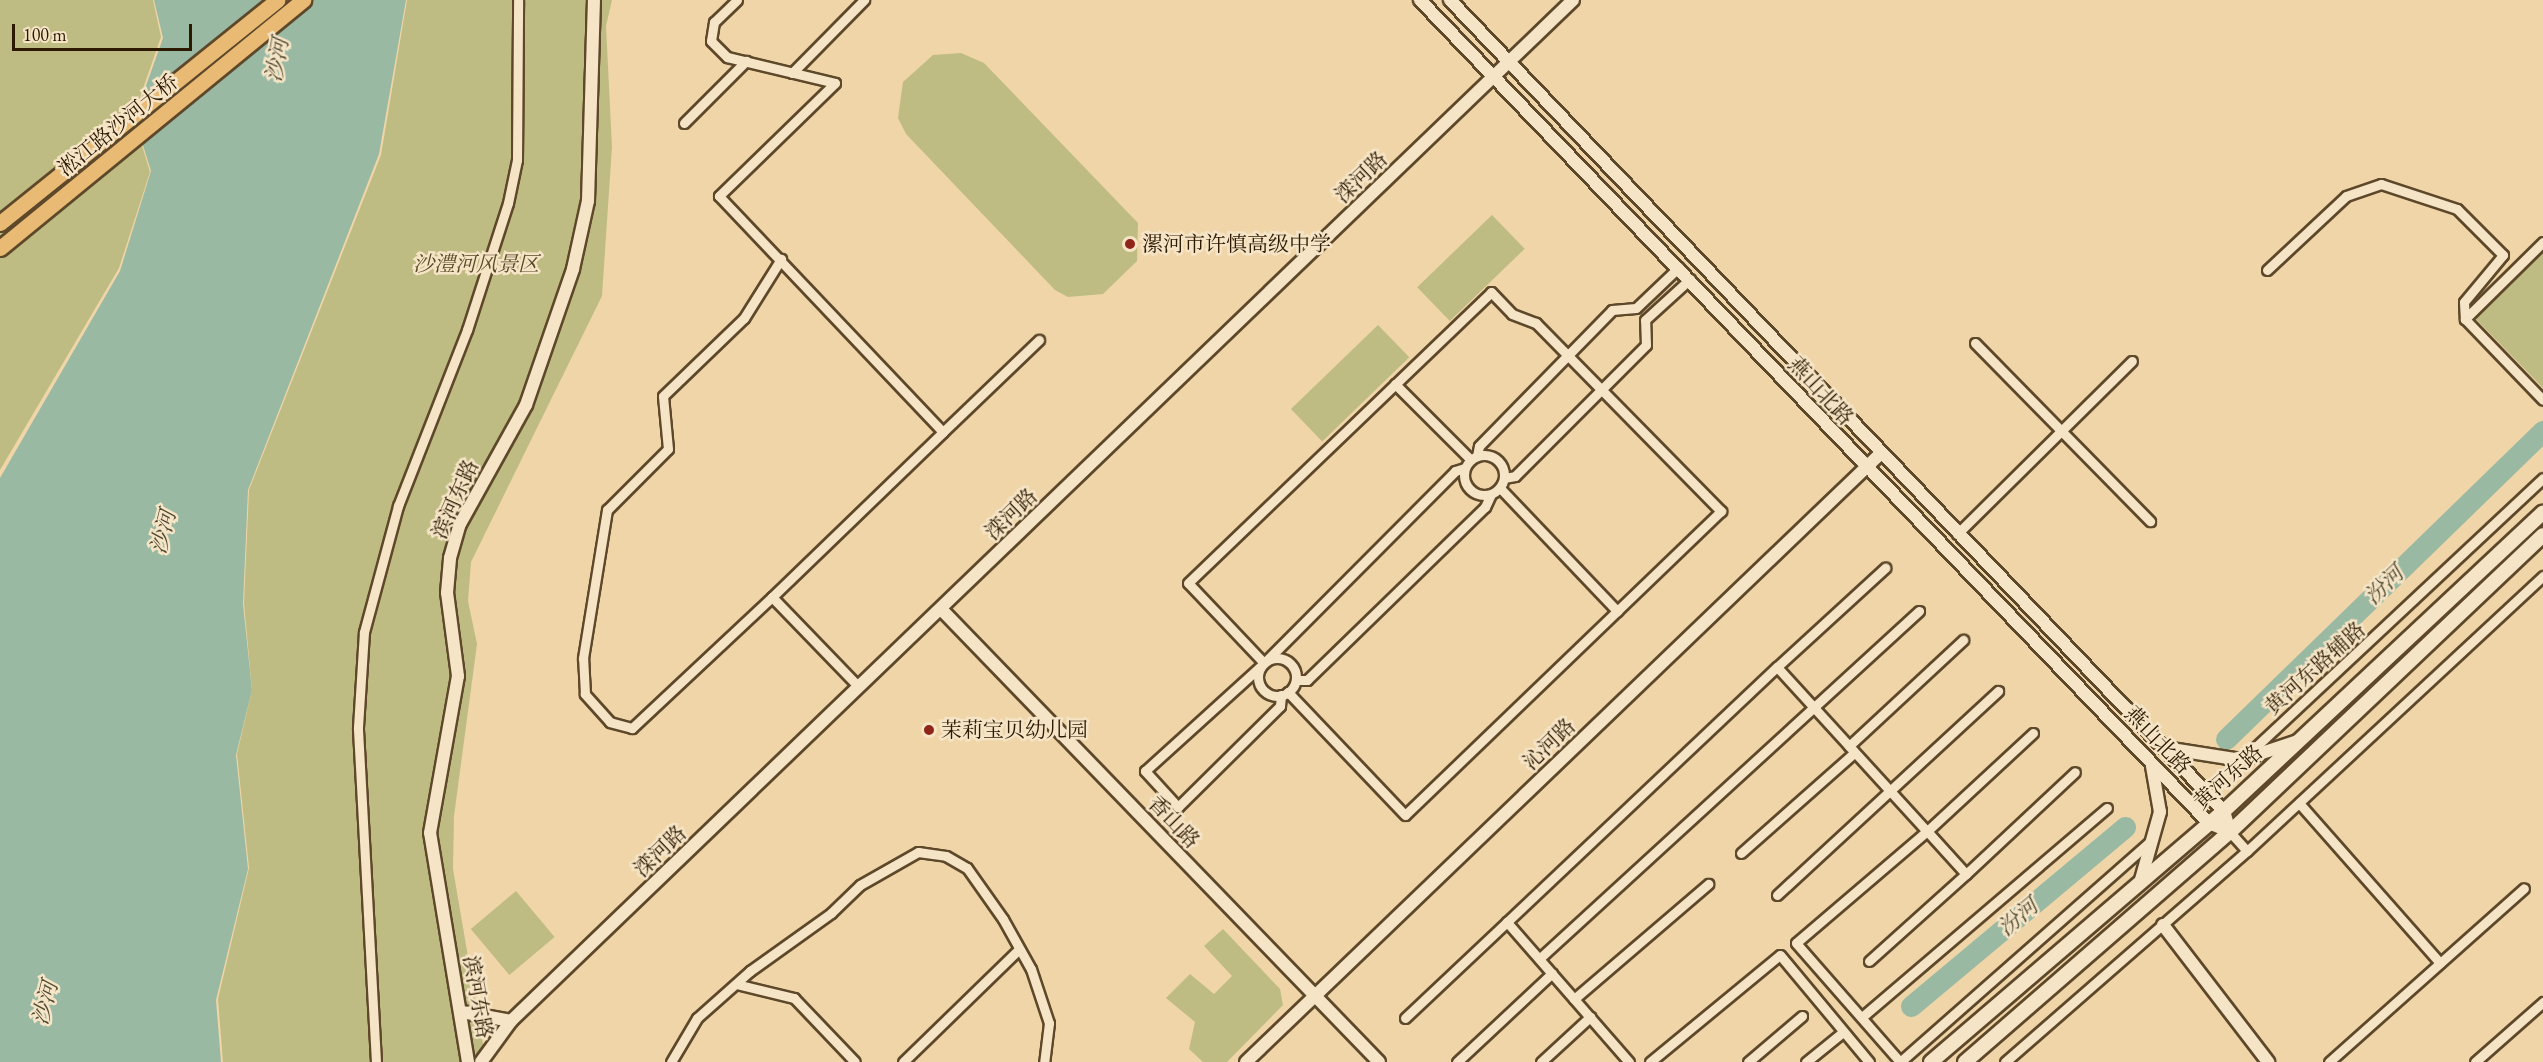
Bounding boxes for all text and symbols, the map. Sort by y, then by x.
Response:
scale bar [15,12,195,50]
text: 100 m [23,23,67,46]
water label: 沙河 [260,36,294,84]
street label: 淞江路沙河大桥 [53,69,183,181]
street label: 滦河路 [1330,146,1392,208]
place label: 漯河市许慎高级中学 [1142,231,1331,257]
marker: 漯河市许慎高级中学 [1123,237,1137,251]
park label: 沙澧河风景区 [413,251,539,277]
street label: 燕山北路 [1783,352,1859,430]
street label: 滨河东路 [426,456,484,542]
street label: 滦河路 [980,483,1042,545]
water label: 沙河 [145,507,181,557]
water label: 汾河 [2359,560,2409,610]
street label: 黄河东路辅路 [2260,616,2370,720]
street label: 燕山北路 [2120,701,2196,779]
street label: 沁河路 [1518,713,1580,775]
place label: 茉莉宝贝幼儿园 [941,717,1088,743]
marker: 茉莉宝贝幼儿园 [922,723,936,737]
street label: 黄河东路 [2188,740,2268,814]
street label: 香山路 [1143,791,1205,853]
street label: 滦河路 [629,820,691,882]
water label: 汾河 [1993,893,2043,941]
street label: 滨河东路 [458,953,498,1041]
water label: 沙河 [27,978,63,1028]

